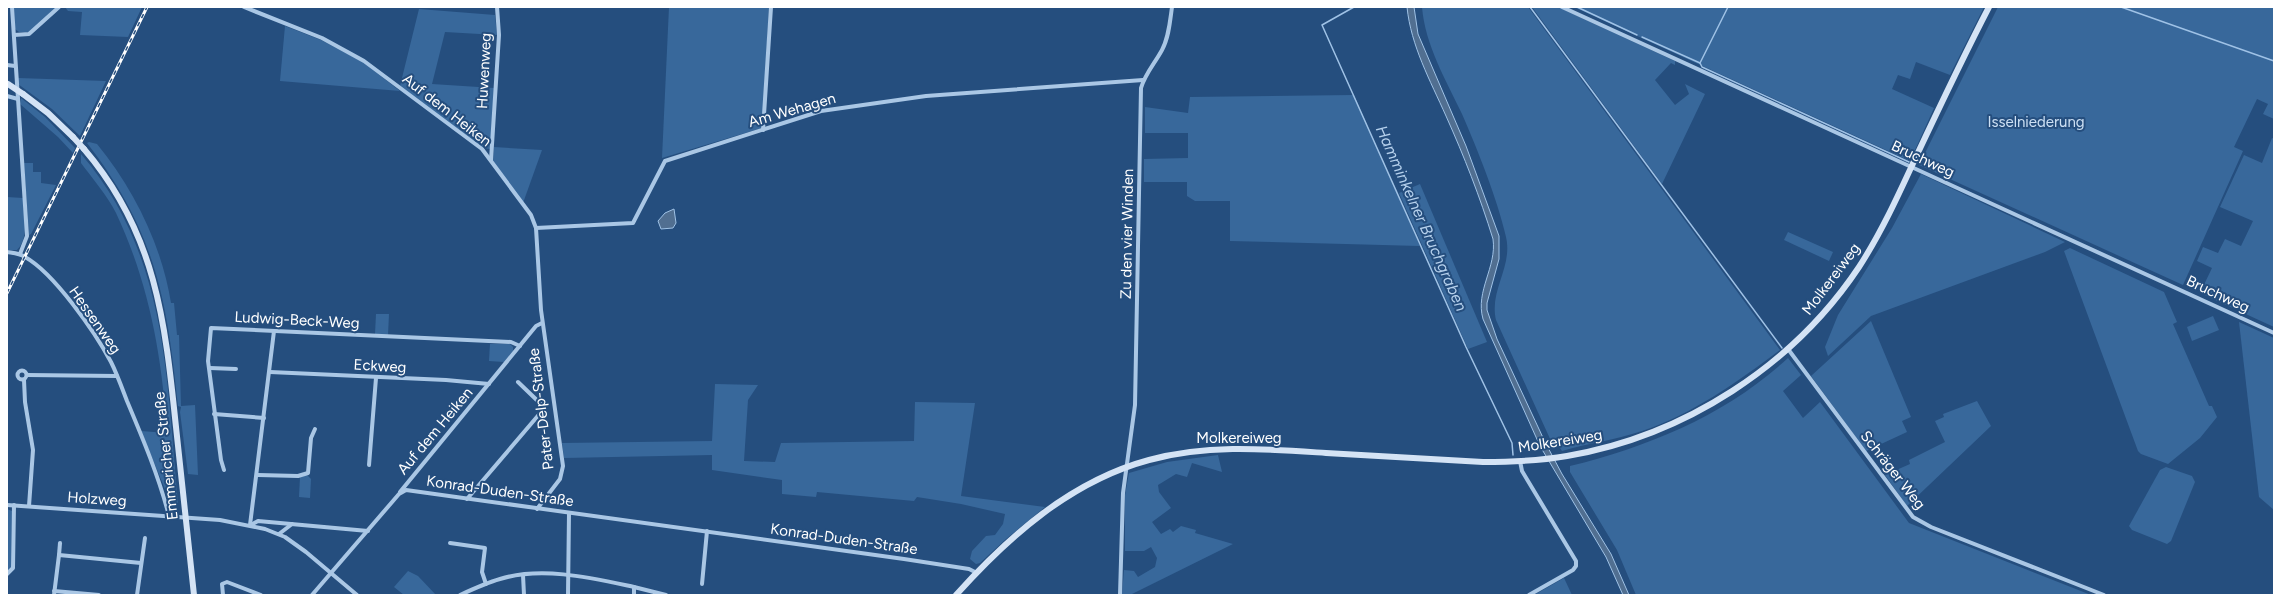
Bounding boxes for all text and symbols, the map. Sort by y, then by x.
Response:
street label: Huwenweg [473,32,495,110]
street label: Auf dem Heiken [399,70,495,150]
street label: Am Wehagen [746,89,838,131]
park label: Isselniederung [1987,113,2085,131]
water label: Hamminkelner Bruchgraben [1372,122,1471,314]
street label: Bruchweg [1889,137,1957,181]
street label: Zu den vier Winden [1117,169,1137,299]
street label: Molkereiweg [1798,240,1864,318]
street label: Bruchweg [2184,272,2252,316]
street label: Hessenweg [65,283,125,357]
street label: Ludwig-Beck-Weg [234,308,360,332]
street label: Pater-Delp-Straße [525,347,557,471]
street label: Eckweg [353,356,407,376]
street label: Auf dem Heiken [393,384,477,478]
street label: Emmericher Straße [150,391,182,521]
street label: Molkereiweg [1516,425,1604,457]
street label: Schräger Weg [1857,427,1929,513]
street label: Molkereiweg [1196,429,1282,447]
street label: Konrad-Duden-Straße [425,472,575,510]
street label: Holzweg [67,488,127,510]
street label: Konrad-Duden-Straße [769,520,919,558]

